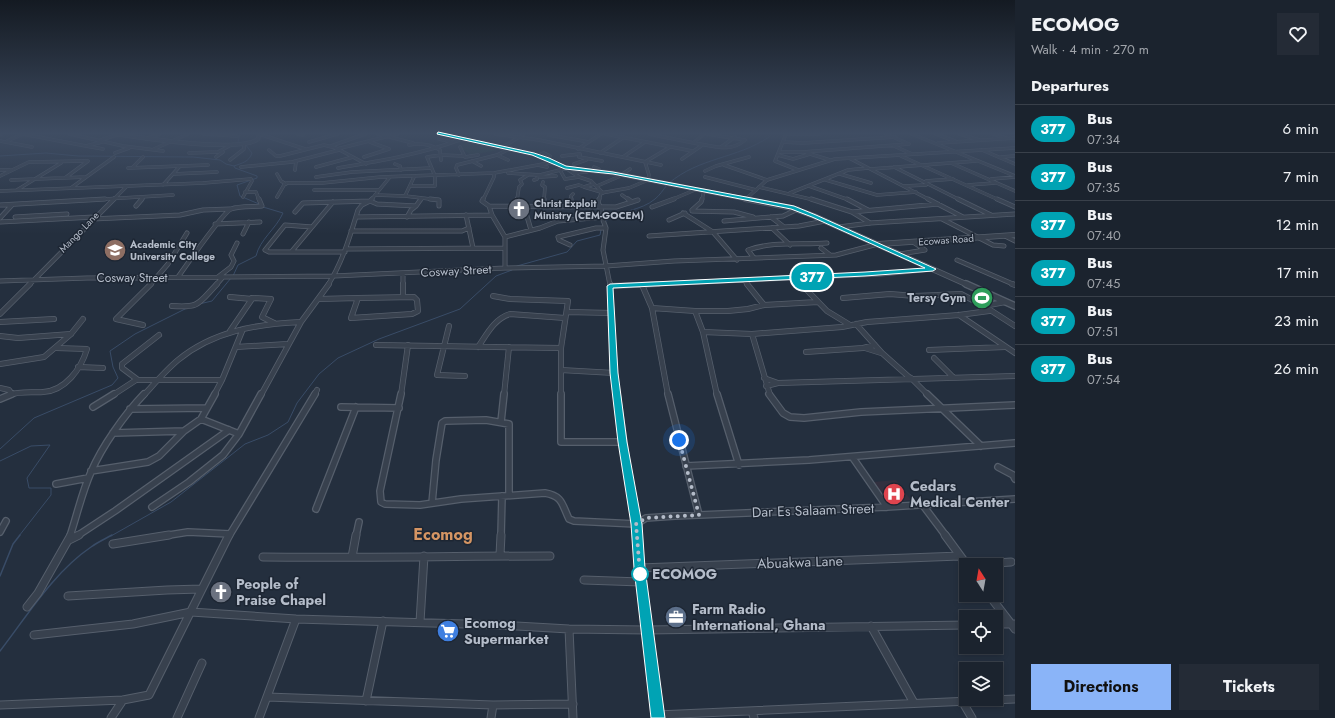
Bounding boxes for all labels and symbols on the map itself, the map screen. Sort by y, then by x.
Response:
church icon: Christ Exploit Ministry (CEM-GOCEM) [506,196,532,222]
place label: Christ Exploit Ministry (CEM-GOCEM) [534,196,644,223]
street label: Mango Lane [56,208,102,256]
street label: Ecowas Road [918,231,974,249]
school or university icon: Academic City University College [102,237,128,263]
place label: Academic City University College [129,237,215,264]
street label: Cosway Street [420,260,492,282]
line badge: 377 [789,264,835,290]
street label: Cosway Street [97,269,168,287]
sports icon: Tersy Gym [969,285,995,311]
place label: Tersy Gym [907,289,966,307]
your location [669,430,689,450]
place label: Cedars Medical Center [910,476,1010,512]
hospital icon: Cedars Medical Center [881,481,907,507]
street label: Dar Es Salaam Street [751,498,875,522]
district label: Ecomog [413,523,473,546]
street label: Abuakwa Lane [757,551,843,573]
north arrow [959,558,1003,602]
place label: ECOMOG [652,564,717,584]
marker: ECOMOG [631,565,649,583]
place label: People of Praise Chapel [236,574,326,610]
church icon: People of Praise Chapel [208,579,234,605]
place label: Farm Radio International, Ghana [692,599,826,635]
office icon: Farm Radio International, Ghana [663,604,689,630]
place label: Ecomog Supermarket [464,613,549,649]
supermarket icon: Ecomog Supermarket [435,618,461,644]

